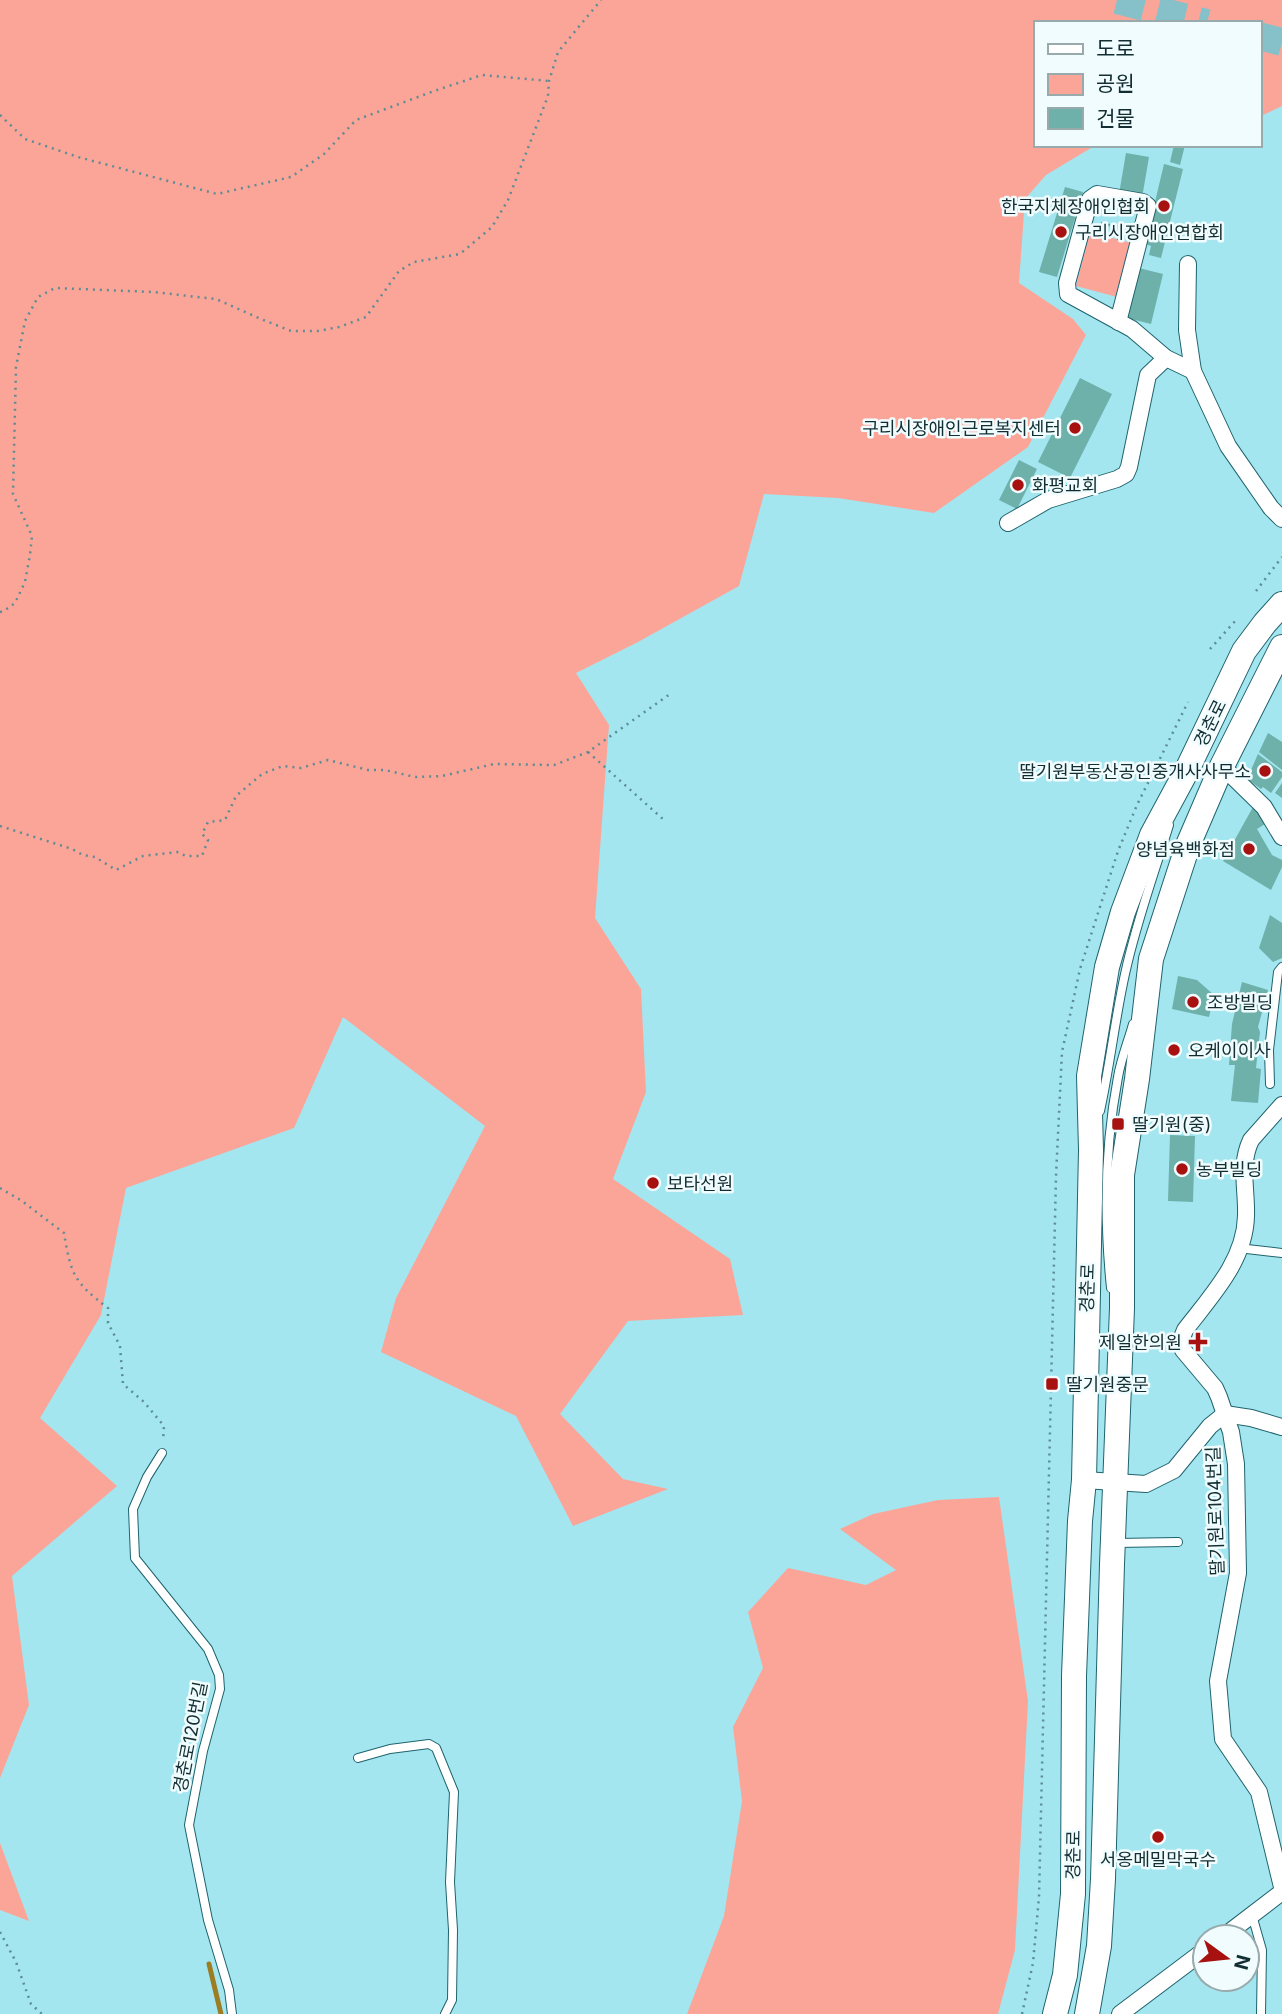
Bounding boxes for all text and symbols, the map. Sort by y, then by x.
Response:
legend [1034,21,1261,147]
text: 도로 [1096,36,1135,61]
text: 공원 [1096,71,1135,96]
text: 건물 [1096,106,1135,131]
place label: 한국지체장애인협회 [1001,196,1150,217]
marker: 한국지체장애인협회 [1156,198,1172,214]
place label: 구리시장애인연합회 [1075,222,1224,243]
marker: 구리시장애인연합회 [1053,224,1069,240]
place label: 구리시장애인근로복지센터 [862,418,1061,439]
marker: 구리시장애인근로복지센터 [1067,420,1083,436]
place label: 화평교회 [1032,475,1098,496]
marker: 화평교회 [1010,477,1026,493]
street label: 경춘로 [1190,696,1230,750]
place label: 딸기원부동산공인중개사사무소 [1019,761,1251,782]
marker: 딸기원부동산공인중개사사무소 [1257,763,1273,779]
place label: 양념육백화점 [1136,839,1235,860]
marker: 양념육백화점 [1241,841,1257,857]
place label: 조방빌딩 [1207,992,1273,1013]
marker: 조방빌딩 [1185,994,1201,1010]
place label: 오케이이사 [1188,1040,1271,1061]
marker: 오케이이사 [1166,1042,1182,1058]
place label: 딸기원(중) [1132,1114,1211,1135]
marker: 딸기원(중) [1110,1116,1126,1132]
place label: 농부빌딩 [1196,1159,1262,1180]
marker: 농부빌딩 [1174,1161,1190,1177]
place label: 보타선원 [667,1173,733,1194]
marker: 보타선원 [645,1175,661,1191]
street label: 경춘로 [1076,1263,1098,1313]
place label: 제일한의원 [1099,1332,1182,1353]
marker: 제일한의원 [1188,1332,1208,1352]
place label: 딸기원중문 [1066,1374,1149,1395]
marker: 딸기원중문 [1044,1376,1060,1392]
street label: 딸기원로104번길 [1202,1446,1228,1576]
street label: 경춘로120번길 [169,1680,211,1794]
marker: 서옹메밀막국수 [1150,1829,1166,1845]
street label: 경춘로 [1062,1830,1084,1880]
place label: 서옹메밀막국수 [1100,1849,1216,1870]
north arrow [1191,1923,1261,1993]
text: N [1229,1952,1255,1972]

